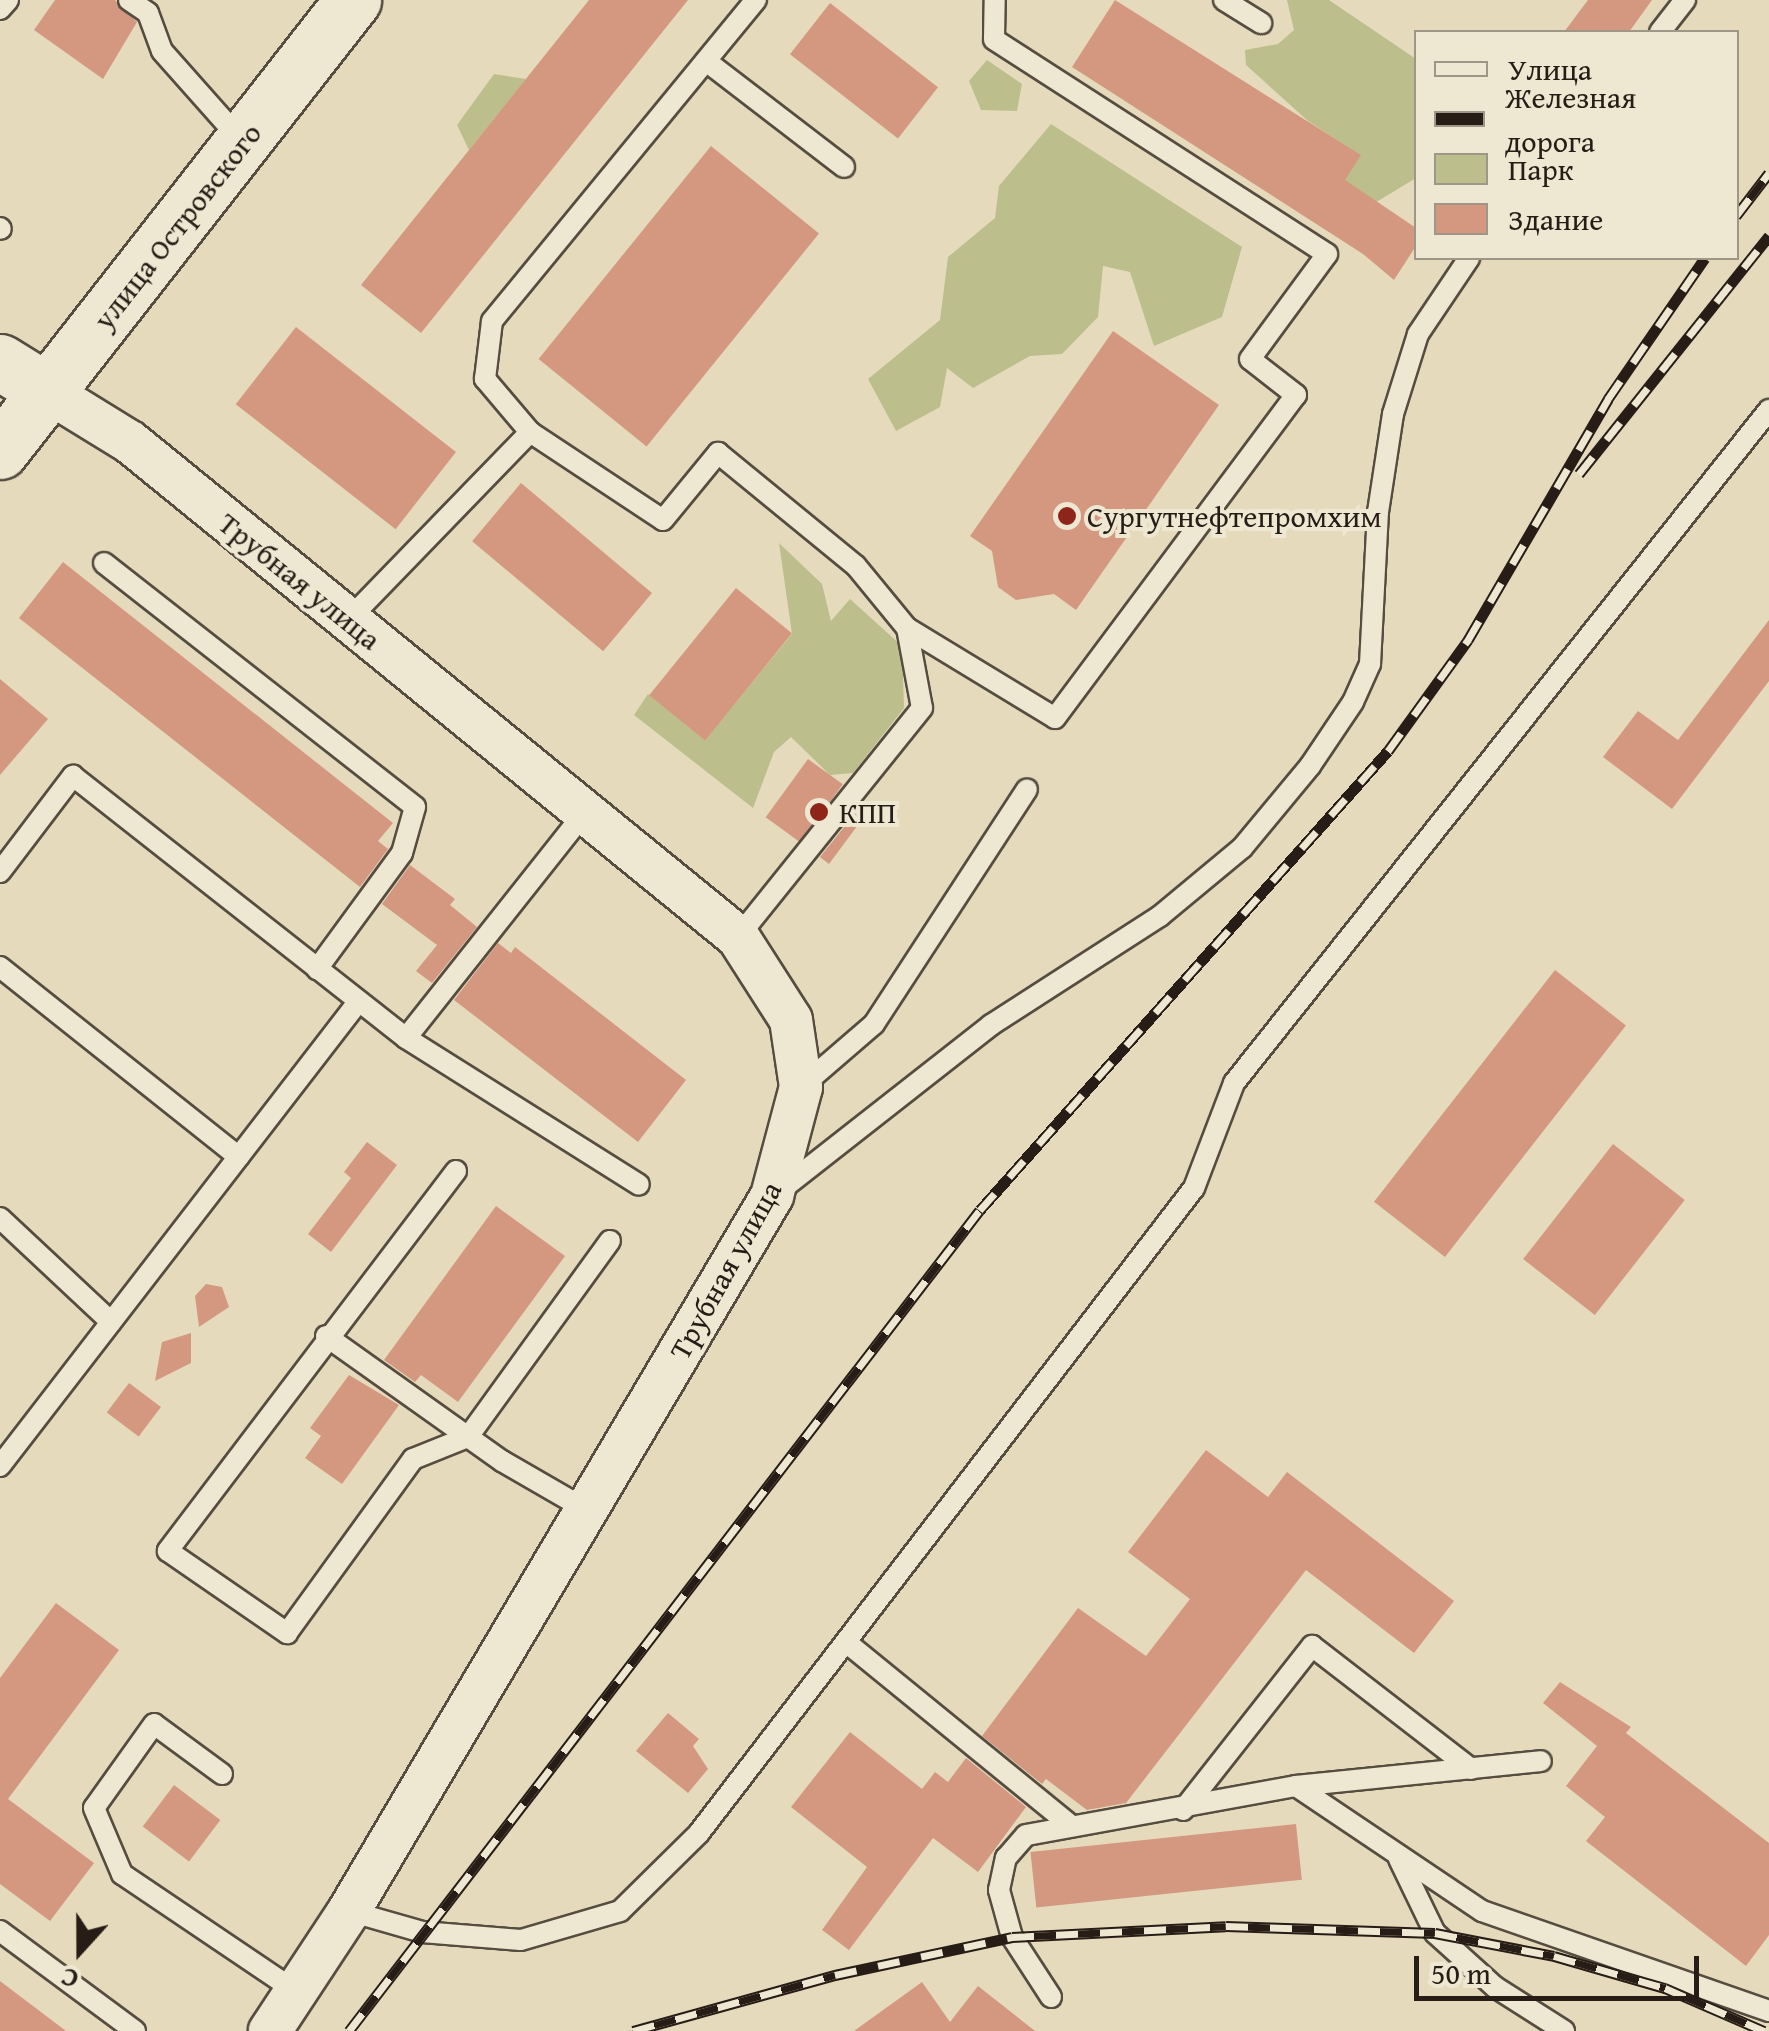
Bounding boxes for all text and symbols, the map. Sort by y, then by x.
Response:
legend [1414,30,1739,260]
text: Улица [1508,47,1592,91]
text: Железная дорога [1505,75,1636,163]
street label: улица Островского [85,116,269,336]
text: Парк [1508,147,1574,191]
text: Здание [1508,197,1603,241]
place label: Сургутнефтепромхим [1087,498,1382,534]
street label: Трубная улица [212,505,388,657]
marker: Сургутнефтепромхим [1056,505,1078,527]
place label: КПП [839,794,896,830]
marker: КПП [808,801,830,823]
street label: Трубная улица [661,1175,789,1365]
north arrow [30,1901,130,2001]
scale bar [1419,1936,1704,1998]
text: 50 m [1431,1951,1491,1995]
text: С [54,1957,84,2001]

